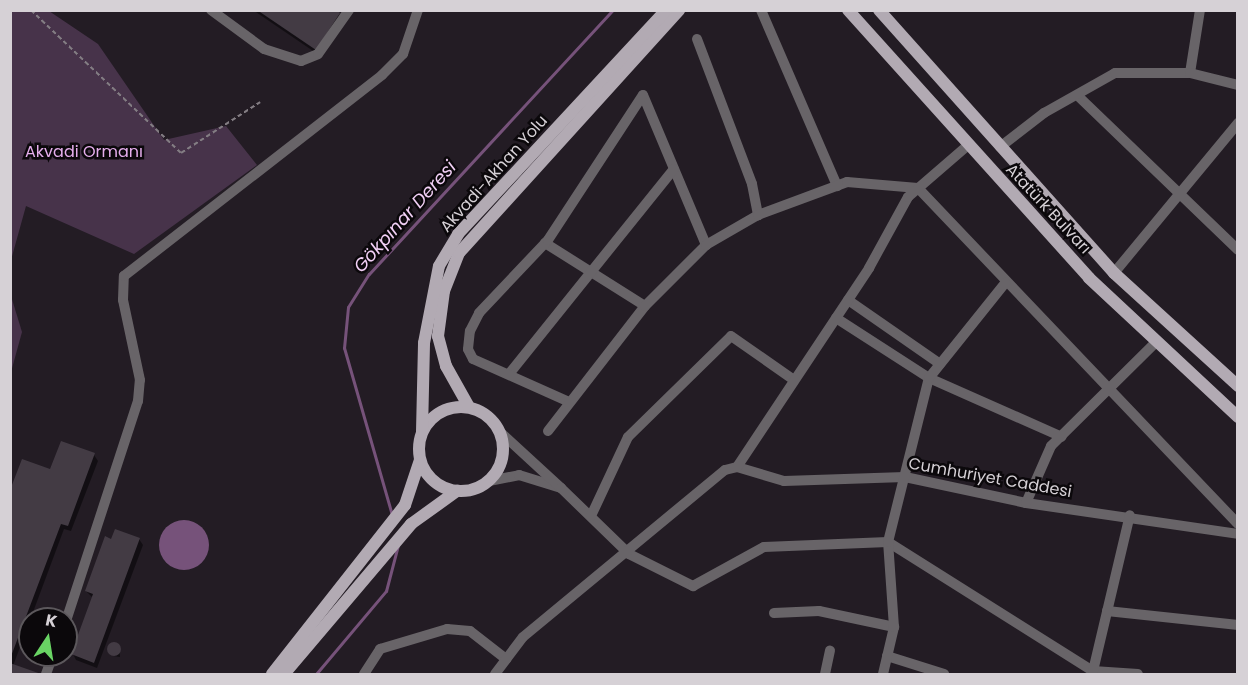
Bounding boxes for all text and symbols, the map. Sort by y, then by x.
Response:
street label: Akvadi-Akhan Yolu [436,112,552,236]
park label: Akvadi Ormanı [25,142,143,162]
water label: Gökpınar Deresi [349,157,461,277]
street label: Atatürk Bulvarı [1002,160,1094,258]
street label: Cumhuriyet Caddesi [907,454,1073,502]
north arrow [18,607,78,667]
text: K [44,608,59,633]

